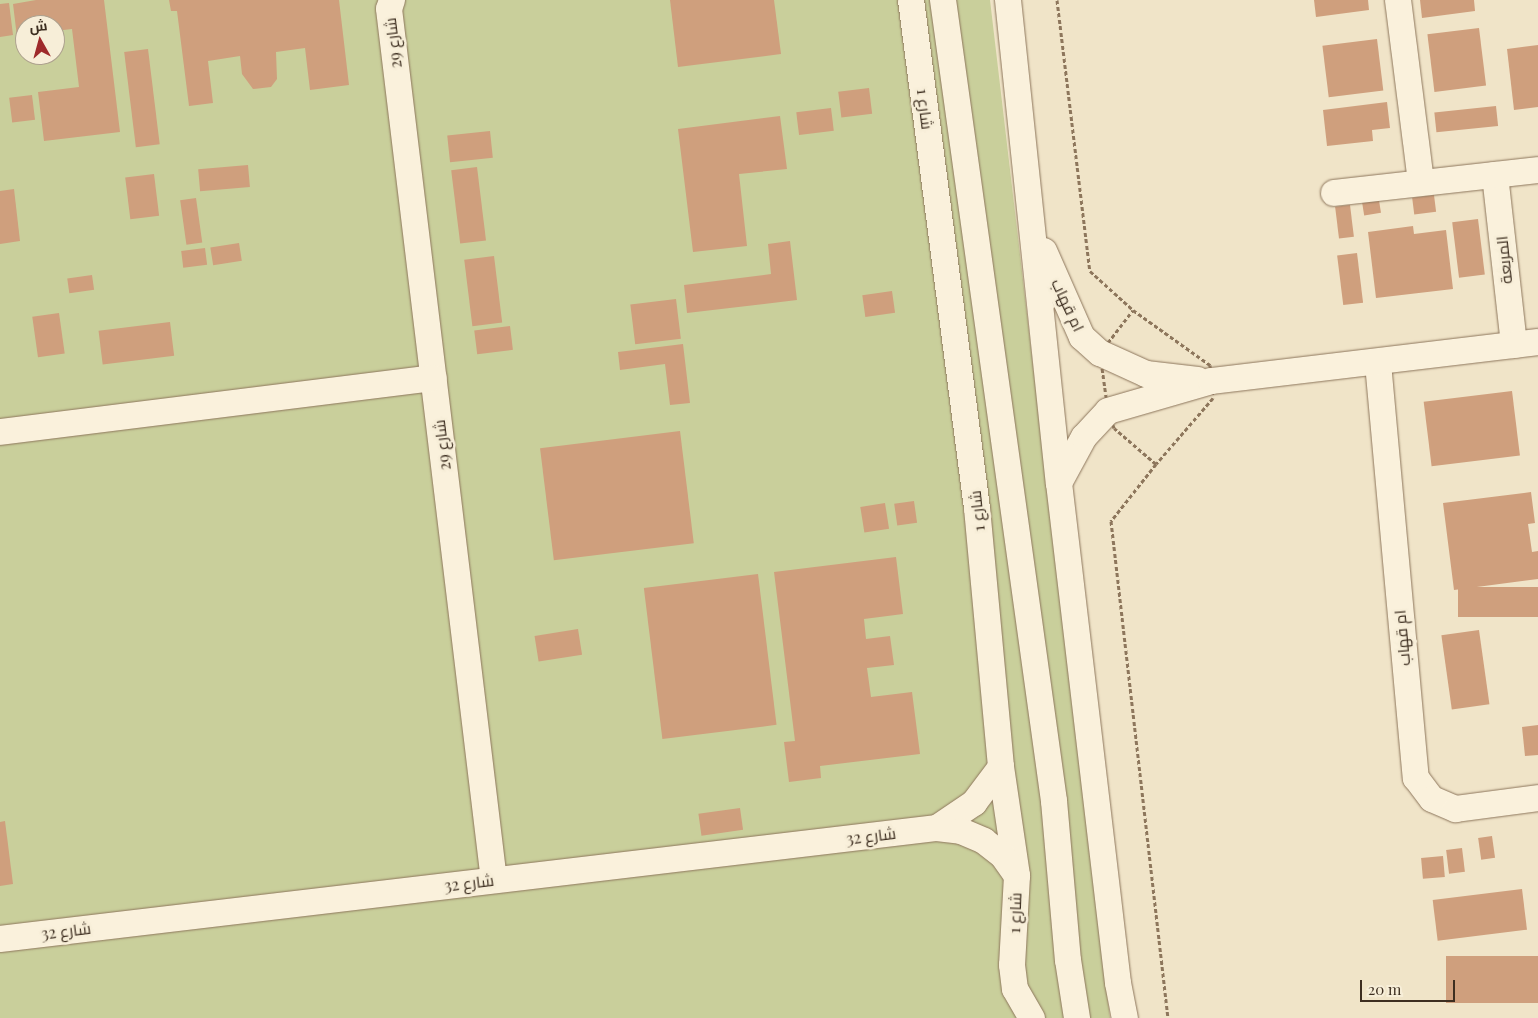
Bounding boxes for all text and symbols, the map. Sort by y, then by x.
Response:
north arrow [15,15,65,65]
text: ش [28,15,48,36]
street label: شارع 29 [380,17,406,69]
street label: شارع 1 [913,88,937,130]
street label: المربعة [1492,235,1516,285]
street label: ام قهاب [1047,276,1089,334]
street label: شارع 29 [429,419,455,471]
street label: شارع 1 [965,490,989,532]
street label: ام قهاب [1390,609,1414,667]
street label: شارع 32 [845,823,897,849]
street label: شارع 32 [443,870,495,896]
street label: شارع 1 [1005,892,1025,934]
street label: شارع 32 [40,918,92,944]
scale bar [1363,970,1458,1002]
text: 20 m [1368,979,1401,999]

